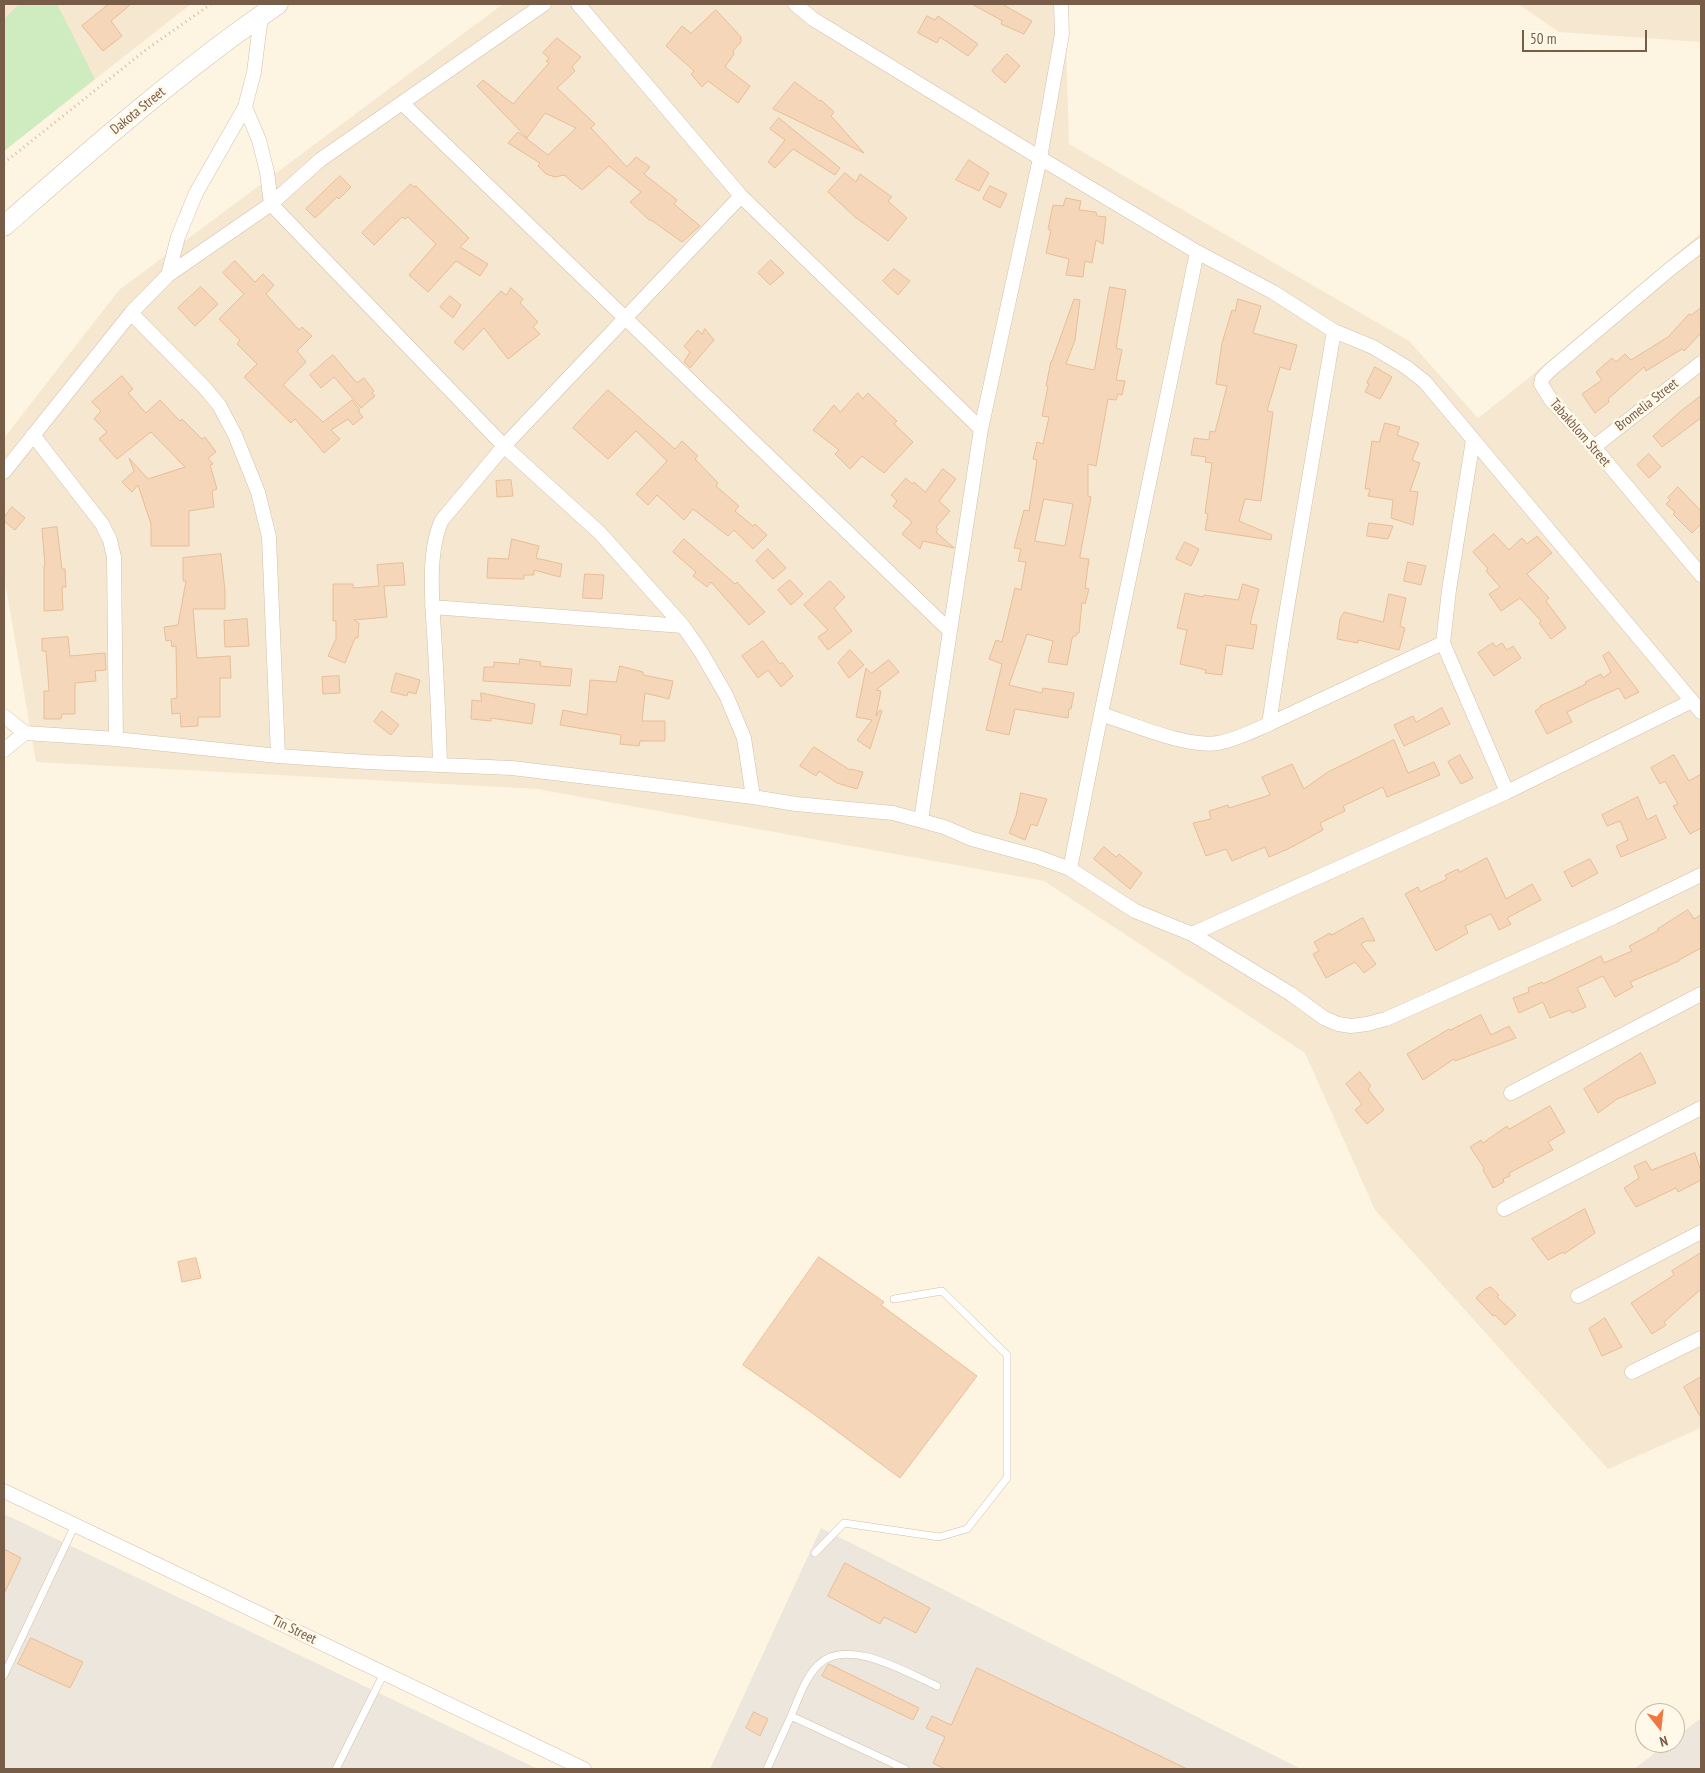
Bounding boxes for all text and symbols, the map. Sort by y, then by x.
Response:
scale bar [1525,20,1650,52]
text: 50 m [1530,29,1556,48]
street label: Dakota Street [107,84,169,138]
street label: Bromelia Street [1612,375,1682,435]
street label: Tabakblom Street [1546,396,1614,470]
street label: Tin Street [269,1612,319,1648]
north arrow [1635,1703,1685,1753]
text: N [1658,1732,1670,1751]

